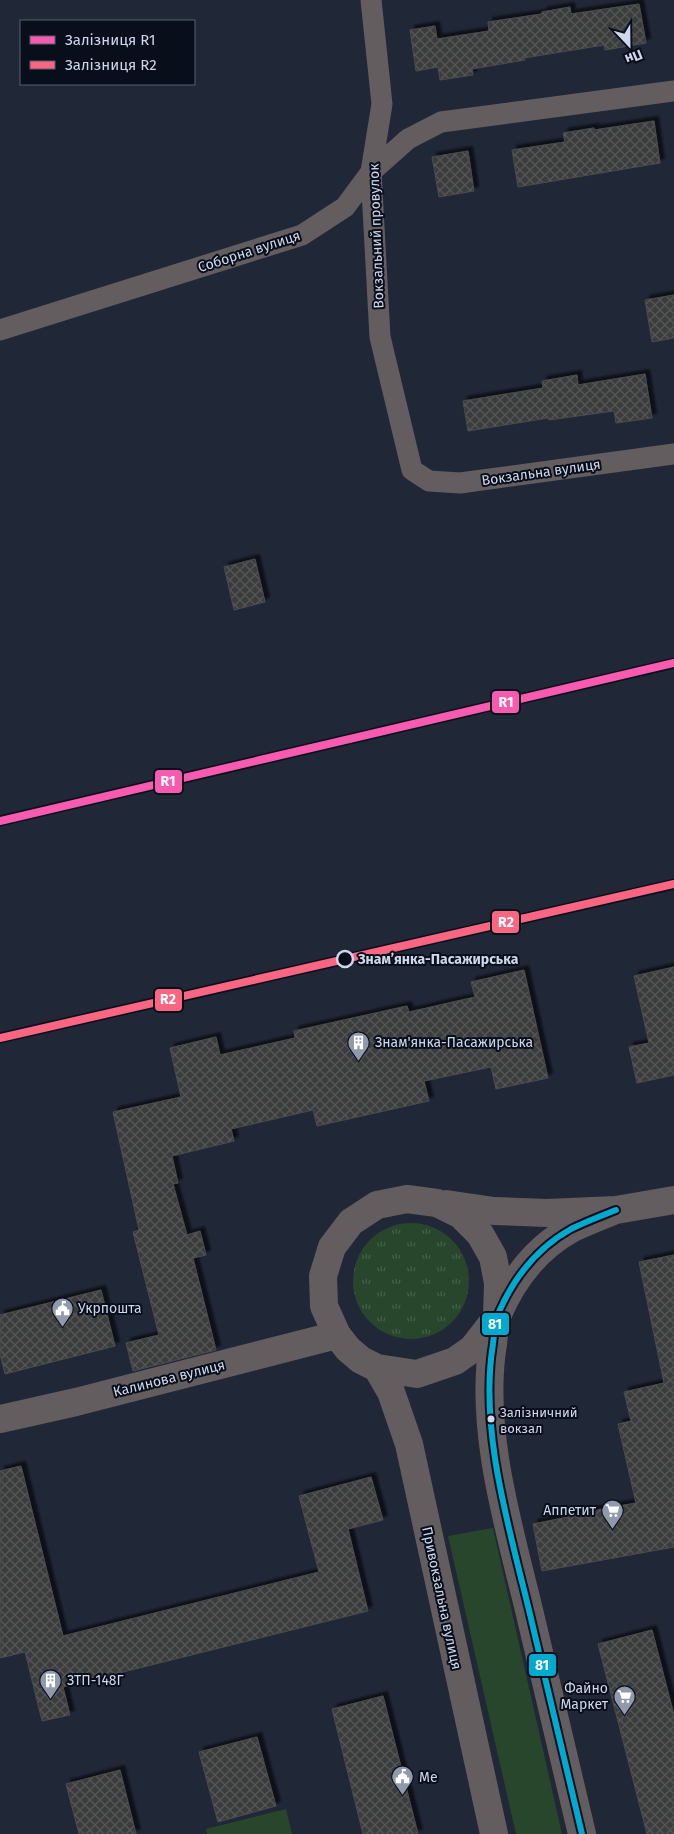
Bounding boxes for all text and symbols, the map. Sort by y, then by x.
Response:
legend [20,20,195,85]
north arrow [604,20,654,70]
text: Залізниця R1 [65,31,156,49]
text: Пн [622,45,645,68]
text: Залізниця R2 [65,56,157,74]
street label: Вокзальний провулок [365,162,388,309]
street label: Соборна вулиця [196,227,303,276]
street label: Вокзальна вулиця [480,456,602,489]
line badge: R1 [491,690,520,714]
text: R1 [499,694,513,711]
line badge: R1 [154,769,183,794]
text: R1 [161,773,175,790]
line badge: R2 [491,910,520,934]
text: R2 [498,914,514,931]
marker: Знам’янка-Пасажирська [336,950,354,968]
place label: Знам’янка-Пасажирська [357,951,519,968]
line badge: R2 [154,988,183,1012]
text: R2 [160,991,176,1008]
building icon: Знам'янка-Пасажирська [347,1030,371,1061]
place label: Знам'янка-Пасажирська [375,1034,533,1051]
public building icon: Укрпошта [50,1296,74,1327]
place label: Укрпошта [78,1300,142,1317]
line badge: 81 [481,1312,510,1336]
text: 81 [488,1316,502,1333]
street label: Калинова вулиця [111,1356,227,1401]
place label: Залізничний вокзал [500,1405,578,1436]
marker: Залізничний вокзал [486,1414,496,1424]
supermarket icon: Аппетит [600,1498,624,1529]
place label: Аппетит [543,1502,597,1519]
street label: Привокзальна вулиця [418,1525,465,1671]
line badge: 81 [528,1653,557,1677]
text: 81 [535,1657,549,1674]
building icon: ЗТП-148Г [39,1668,63,1699]
place label: ЗТП-148Г [67,1672,124,1689]
place label: Файно Маркет [560,1680,609,1713]
supermarket icon: Файно Маркет [612,1684,636,1715]
public building icon: Me [391,1765,415,1796]
place label: Me [419,1769,438,1786]

